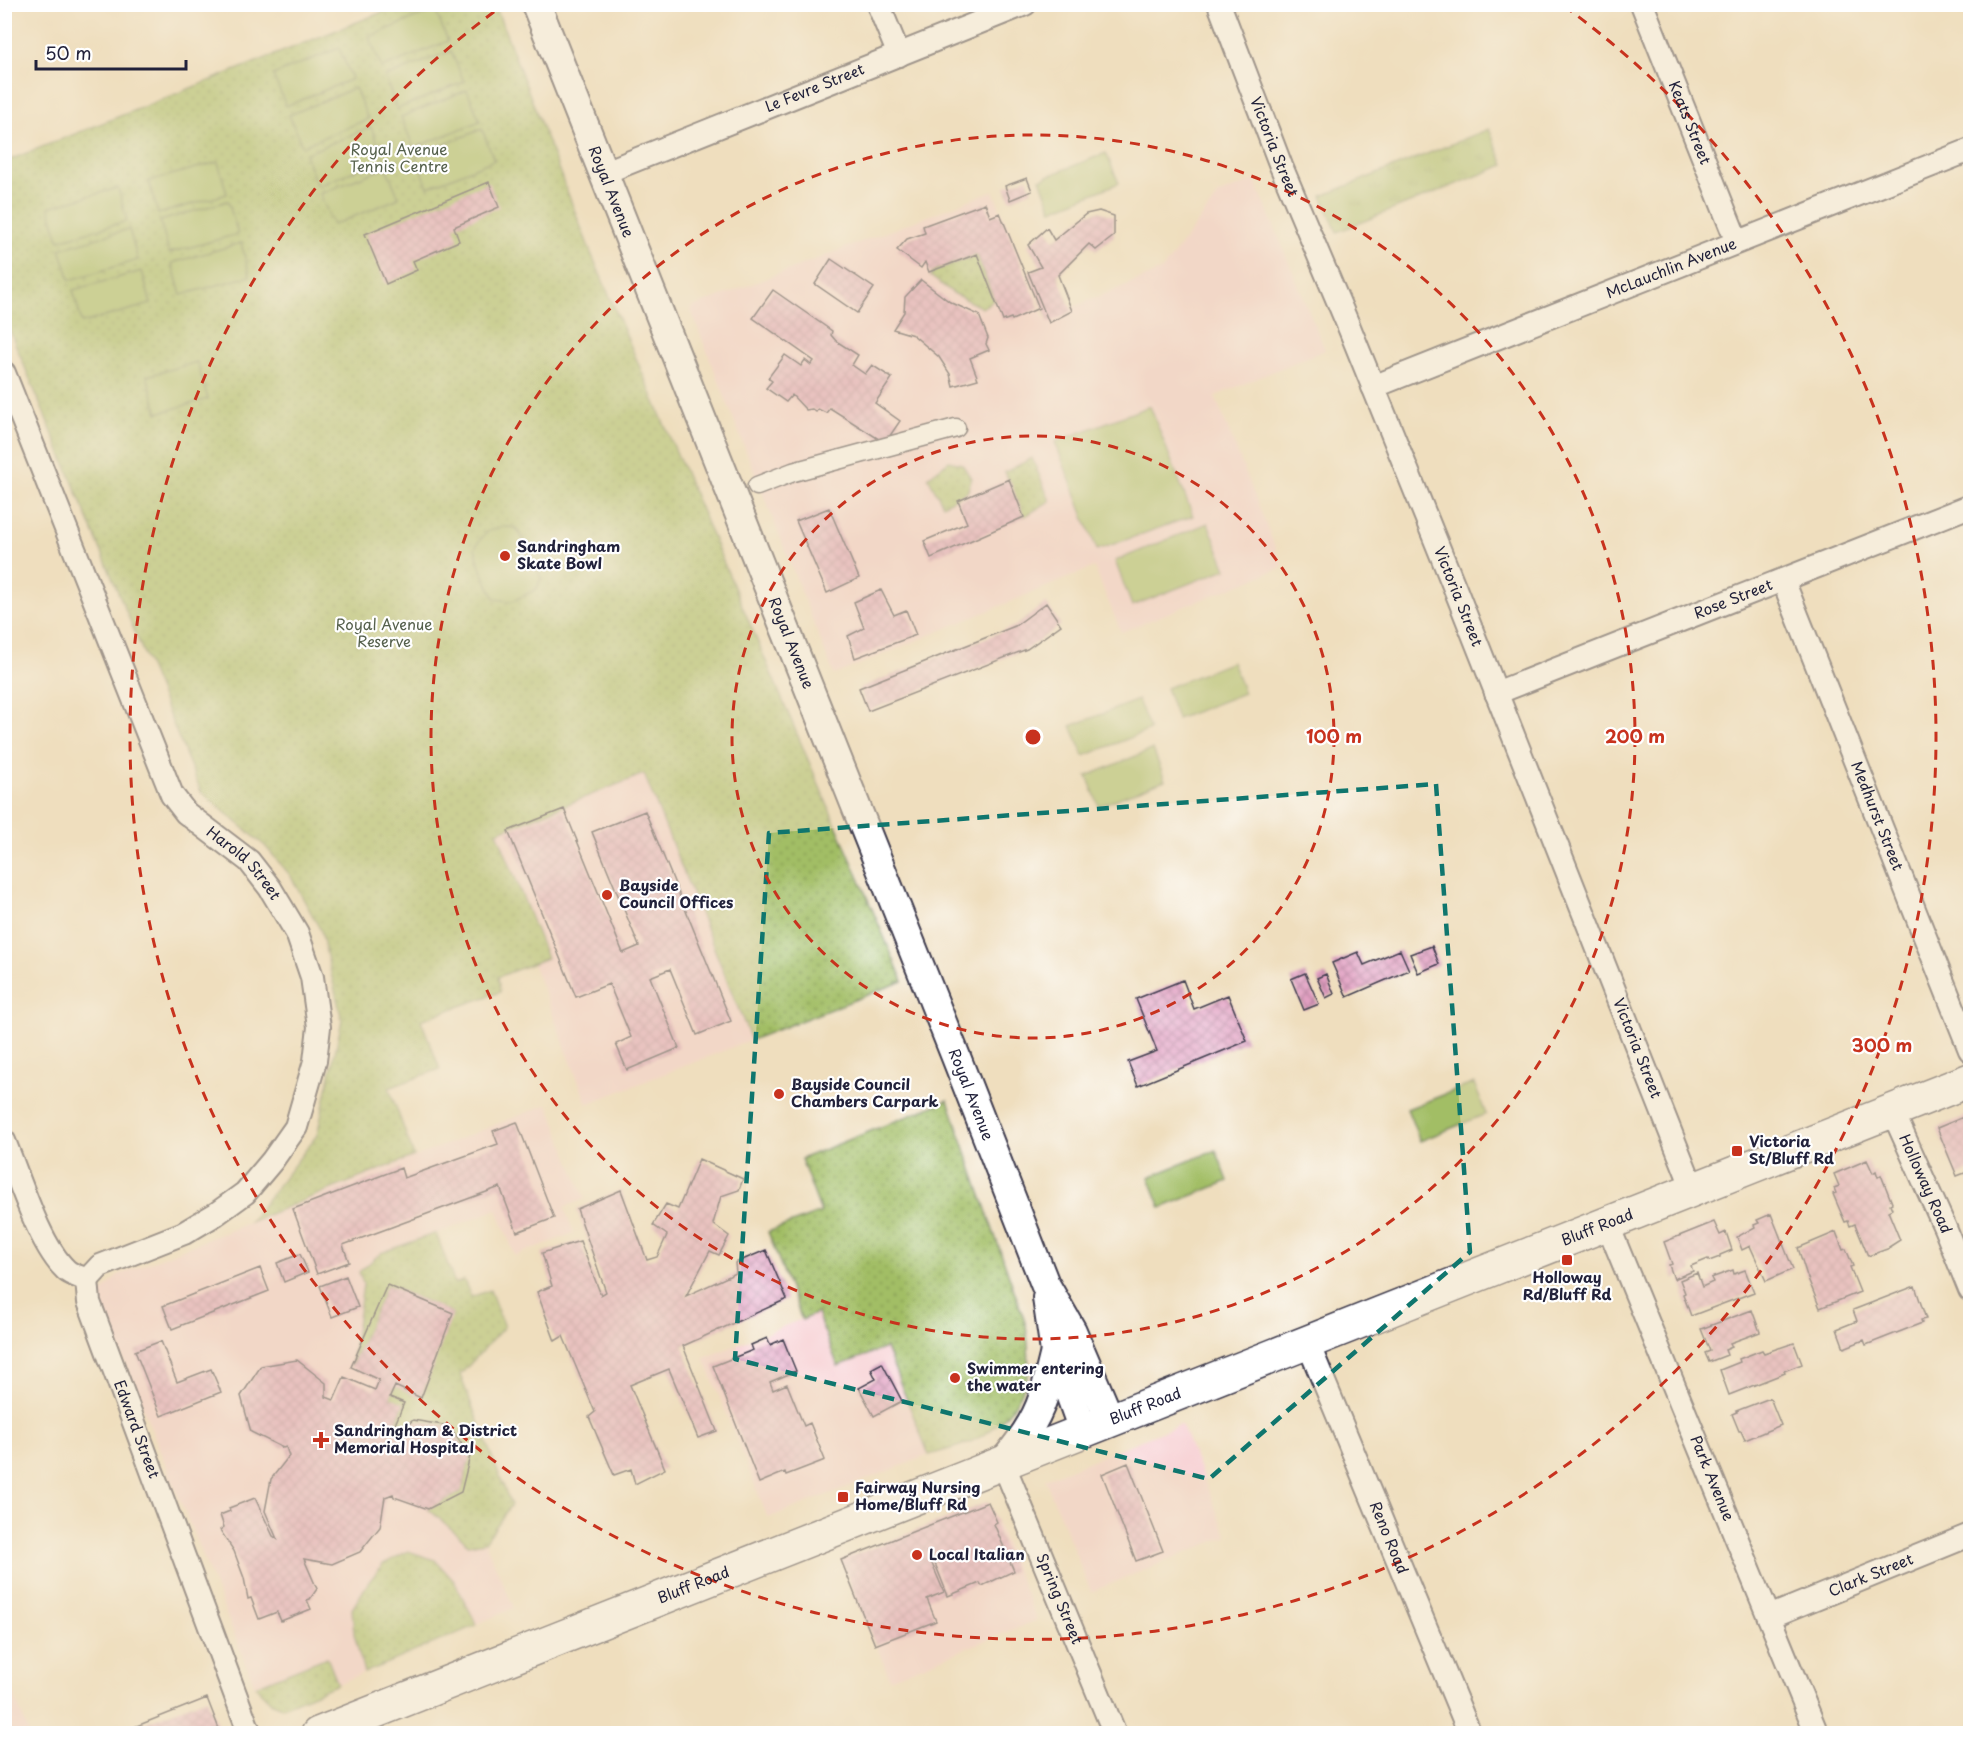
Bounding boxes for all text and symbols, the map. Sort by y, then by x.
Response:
scale bar [36,33,186,71]
text: 50 m [45,39,92,66]
street label: Le Fevre Street [761,57,867,117]
street label: Keats Street [1664,77,1718,168]
street label: Victoria Street [1245,93,1306,200]
park label: Royal Avenue Tennis Centre [350,137,449,177]
street label: Royal Avenue [584,142,641,240]
street label: McLauchlin Avenue [1602,231,1739,303]
place label: Sandringham Skate Bowl [517,534,620,574]
street label: Victoria Street [1429,542,1490,649]
marker: Sandringham Skate Bowl [498,549,512,563]
street label: Rose Street [1690,572,1775,624]
street label: Royal Avenue [764,593,821,692]
park label: Royal Avenue Reserve [336,612,432,652]
text: 100 m [1306,722,1362,749]
text: 200 m [1605,722,1665,749]
centre of rings [1023,727,1043,747]
street label: Medhurst Street [1846,757,1910,874]
street label: Harold Street [202,820,288,904]
place label: Bayside Council Offices [619,873,733,913]
marker: Bayside Council Offices [600,888,614,902]
street label: Victoria Street [1608,994,1669,1101]
text: 300 m [1852,1031,1912,1058]
street label: Royal Avenue [944,1045,1001,1143]
place label: Bayside Council Chambers Carpark [791,1072,939,1112]
marker: Bayside Council Chambers Carpark [772,1087,786,1101]
place label: Victoria St/Bluff Rd [1749,1129,1834,1169]
street label: Holloway Road [1894,1130,1959,1236]
marker: Victoria St/Bluff Rd [1730,1144,1744,1158]
street label: Bluff Road [1557,1202,1636,1251]
marker: Holloway Rd/Bluff Rd [1560,1253,1574,1267]
place label: Holloway Rd/Bluff Rd [1523,1265,1611,1305]
place label: Swimmer entering the water [967,1356,1104,1396]
marker: Swimmer entering the water [948,1371,962,1385]
street label: Edward Street [109,1376,167,1481]
street label: Bluff Road [1106,1380,1184,1430]
place label: Sandringham & District Memorial Hospital [334,1418,517,1458]
marker: Sandringham & District Memorial Hospital [312,1431,330,1449]
street label: Park Avenue [1685,1431,1741,1524]
place label: Fairway Nursing Home/Bluff Rd [855,1475,980,1515]
marker: Fairway Nursing Home/Bluff Rd [836,1490,850,1504]
street label: Reno Road [1365,1497,1415,1577]
place label: Local Italian [929,1542,1025,1565]
street label: Clark Street [1824,1546,1916,1602]
marker: Local Italian [910,1548,924,1562]
street label: Spring Street [1031,1549,1090,1647]
street label: Bluff Road [654,1559,732,1608]

